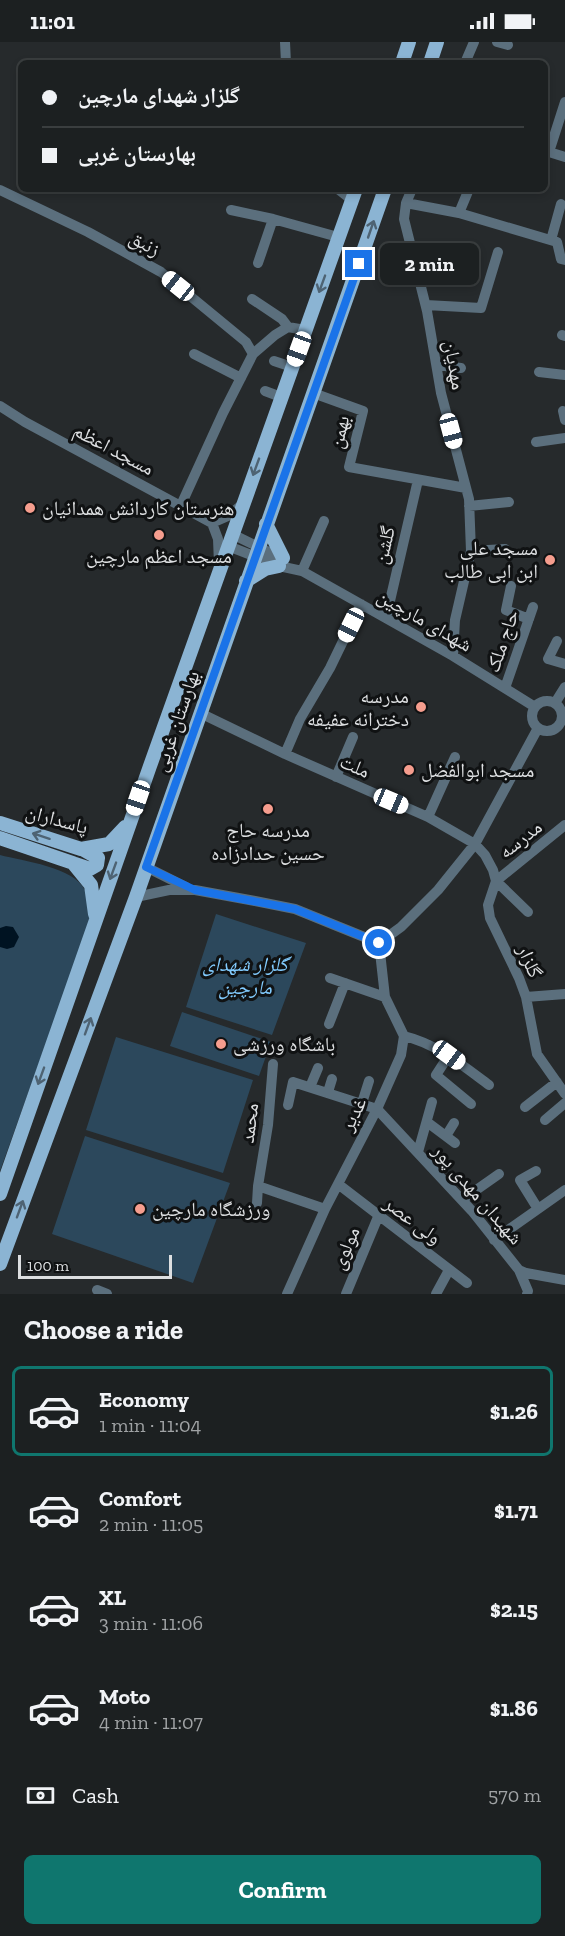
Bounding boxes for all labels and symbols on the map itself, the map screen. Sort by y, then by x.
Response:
one-way arrow [366,220,377,239]
street label: زنبق [125,225,165,261]
callout: 2 min [380,243,479,285]
route end [345,250,372,277]
car [158,268,198,304]
one-way arrow [315,274,326,293]
car [284,329,314,369]
street label: مهدیان [439,338,471,392]
car [438,411,464,451]
street label: بهمن [324,413,354,451]
street label: مسجد اعظم [69,418,158,482]
one-way arrow [250,457,261,476]
place label: هنرستان کاردانش همدانیان [42,496,234,520]
marker: هنرستان کاردانش همدانیان [23,501,37,515]
street label: گلشن [368,524,400,566]
marker: مسجد اعظم مارچین [152,528,166,542]
place label: مسجد علی ابن ابی طالب [444,536,538,583]
place label: مسجد اعظم مارچین [86,544,232,570]
marker: مسجد علی ابن ابی طالب [543,553,557,567]
street label: شهدای مارچین [373,583,477,657]
car [335,605,367,645]
street label: حاج ملک [480,606,525,676]
street label: بهارستان غربی [148,667,204,775]
place label: مدرسه دخترانه عفیفه [307,684,409,731]
marker: مدرسه دخترانه عفیفه [414,700,428,714]
street label: ملت [336,749,374,783]
place label: مسجد ابوالفضل [421,758,534,782]
marker: مسجد ابوالفضل [402,763,416,777]
car [124,778,152,818]
car [371,786,411,816]
street label: پاسداران [23,799,91,839]
marker: مدرسه حاج حسین حدادزاده [261,802,275,816]
street label: مدرسه [493,815,547,863]
place label: مدرسه حاج حسین حدادزاده [211,818,325,865]
one-way arrow [32,829,51,840]
one-way arrow [106,861,117,880]
route start [365,929,392,956]
street label: گلزار [512,940,548,981]
park label: گلزار شهدای مارچین [202,952,293,1000]
one-way arrow [83,1018,94,1036]
place label: باشگاه ورزشی [233,1032,335,1056]
marker: باشگاه ورزشی [214,1037,228,1051]
car [429,1037,469,1073]
one-way arrow [35,1066,46,1085]
street label: غدیر [334,1093,372,1136]
street label: محمد [235,1102,263,1144]
street label: شهیدان مهدی پور [427,1138,528,1249]
street label: ولی عصر [379,1190,446,1249]
place label: ورزشگاه مارچین [152,1197,270,1221]
one-way arrow [15,1200,26,1219]
marker: ورزشگاه مارچین [133,1202,147,1216]
street label: مولوی [325,1223,365,1273]
scale bar [18,1252,172,1280]

